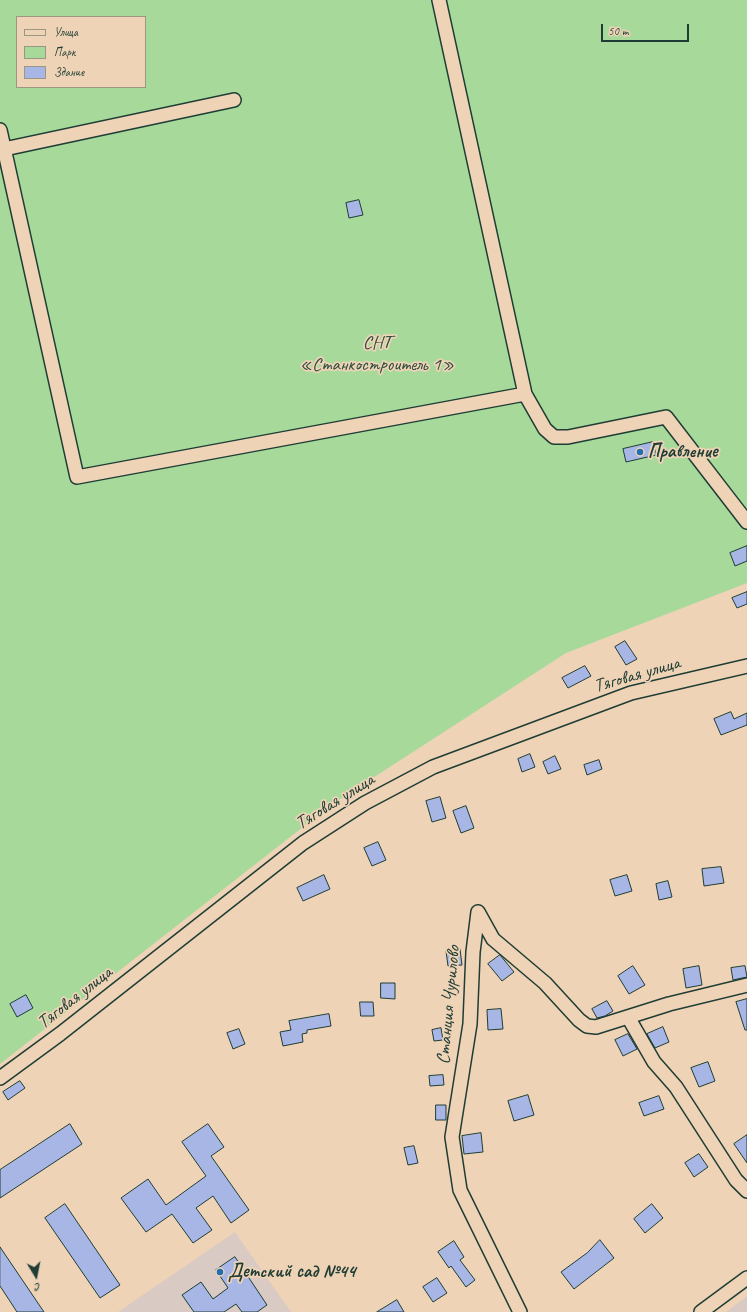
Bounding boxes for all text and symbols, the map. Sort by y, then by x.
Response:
legend [16,16,146,88]
scale bar [603,16,691,42]
text: 50 m [608,23,628,39]
text: Улица [54,24,78,40]
text: Парк [54,44,75,60]
text: Здание [54,64,84,80]
park label: СНТ «Станкостроитель 1» [300,332,454,376]
place label: Правление [648,441,717,463]
marker: Правление [635,447,645,457]
street label: Тяговая улица [591,652,683,698]
street label: Тяговая улица [291,769,379,835]
street label: Станция Чурилово [432,945,466,1065]
street label: Тяговая улица [33,962,117,1034]
north arrow [16,1256,56,1296]
place label: Детский сад №44 [228,1261,356,1283]
marker: Детский сад №44 [215,1267,225,1277]
text: С [34,1280,42,1295]

